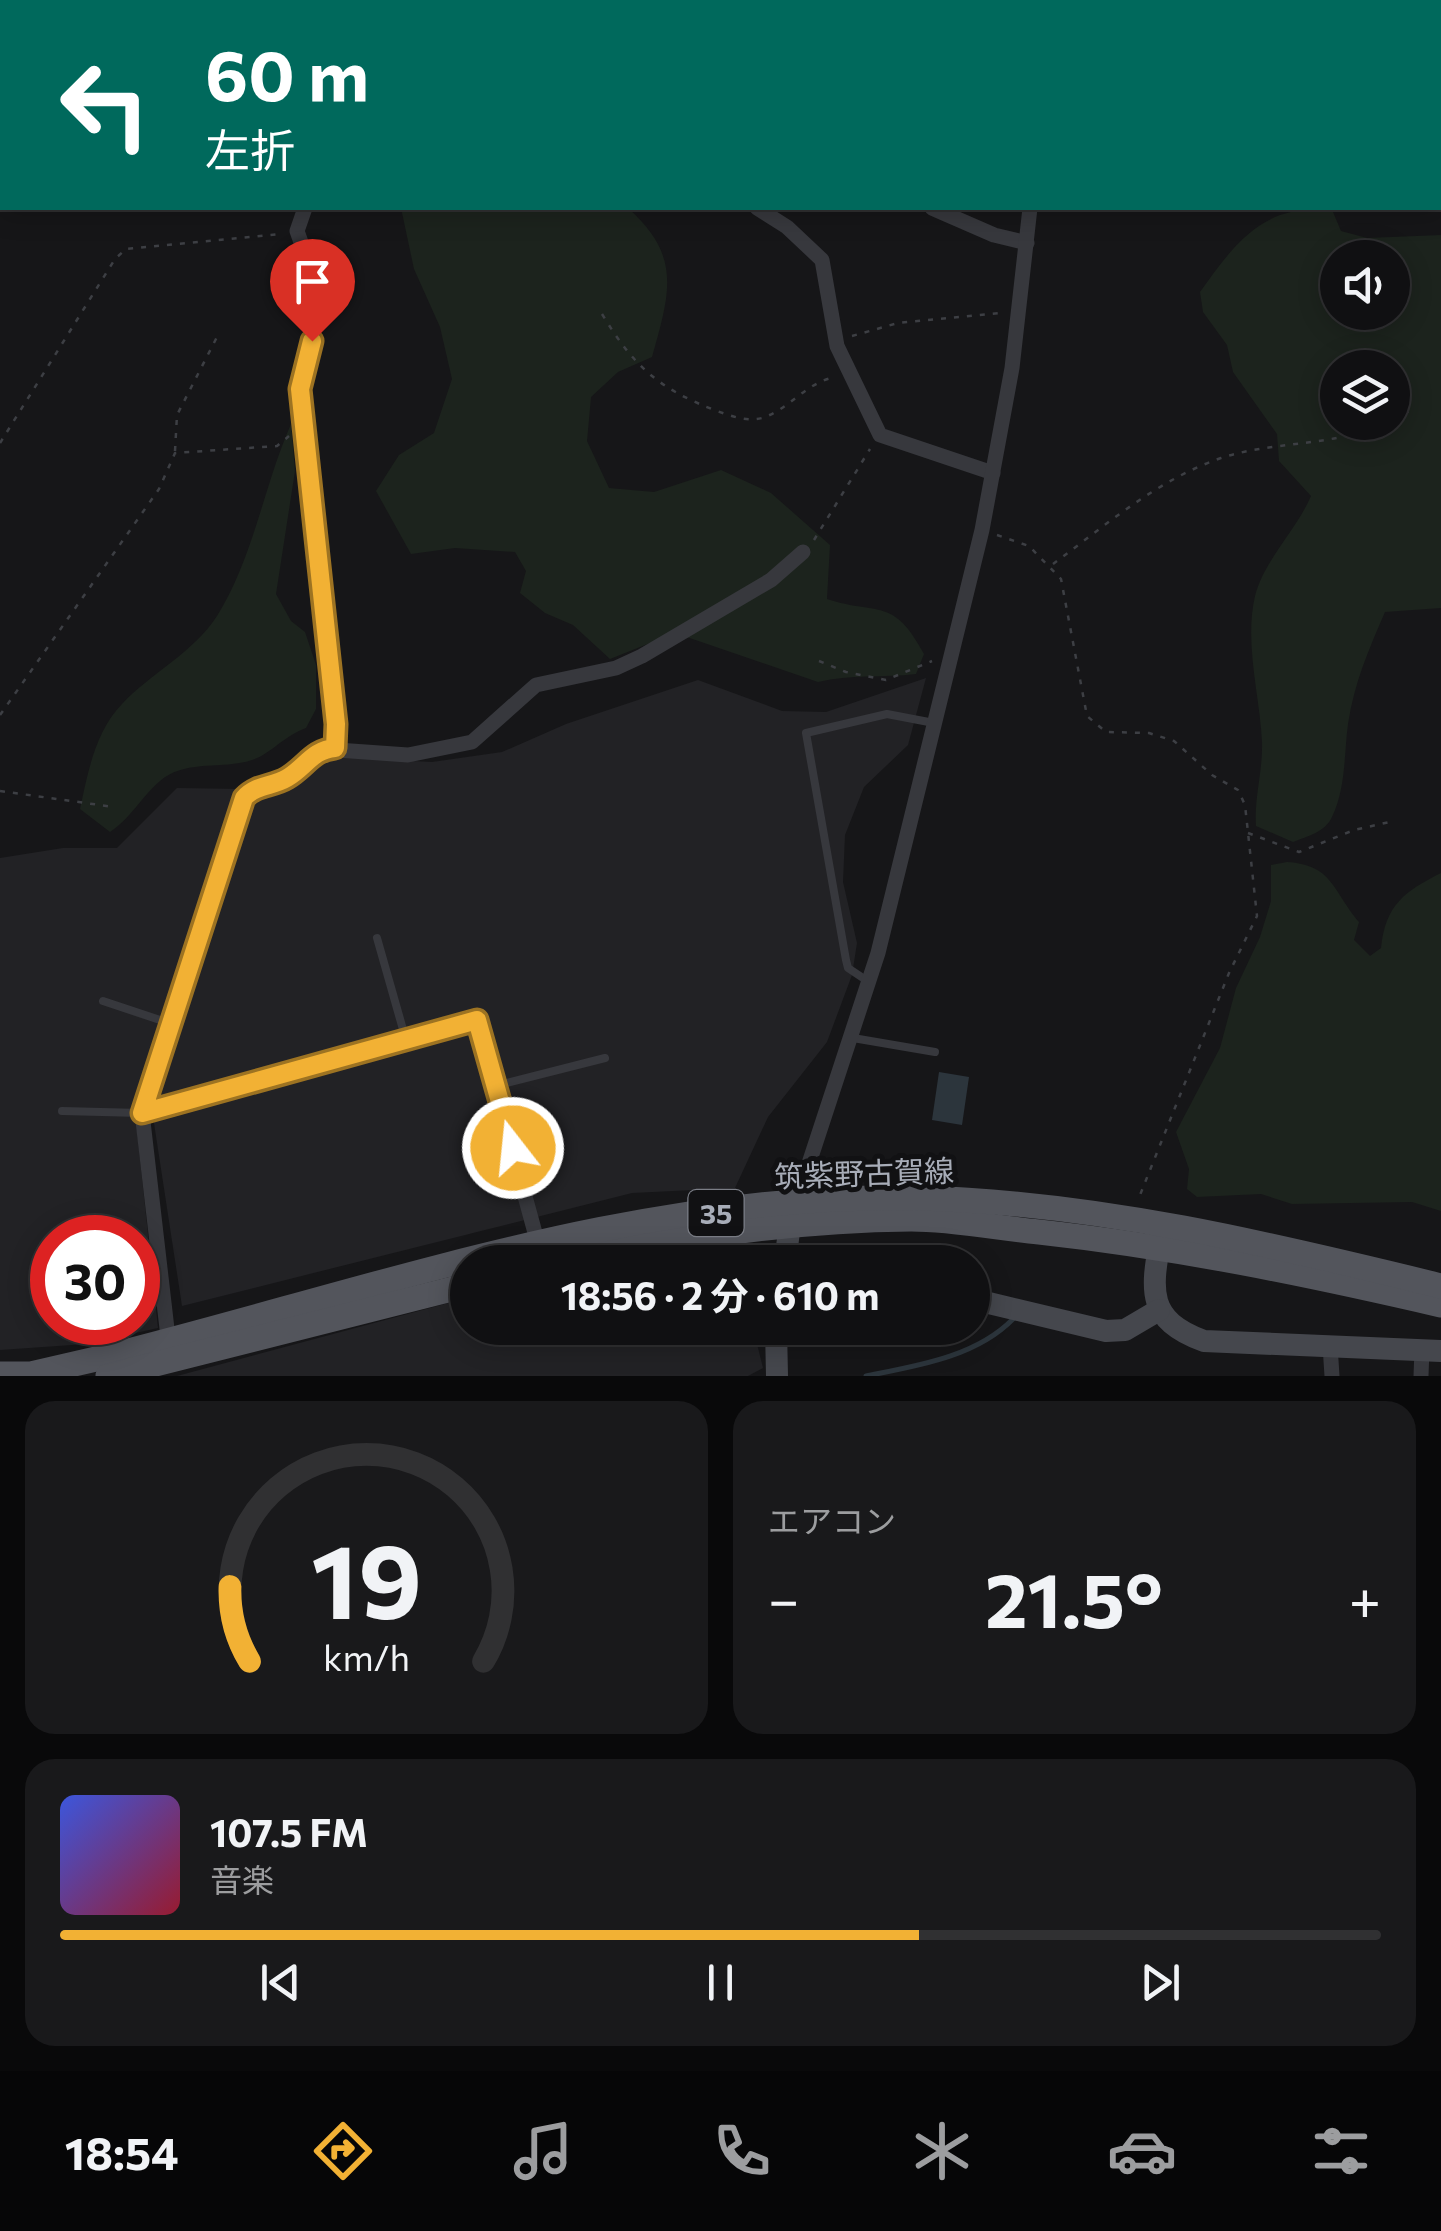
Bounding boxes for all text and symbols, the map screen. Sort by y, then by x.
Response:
text: 60 m [205,30,369,115]
icon: left [40,40,170,170]
text: 左折 [205,121,295,176]
pin [270,239,355,342]
map controls [1320,240,1410,440]
button: sound [1320,240,1410,330]
icon: arrive [285,254,340,309]
button: layers [1320,350,1410,440]
position arrow [461,1096,565,1200]
street label: 筑紫野古賀線 [773,1150,955,1194]
road number: 35 [688,1190,744,1236]
speed limit sign: 30 [30,1215,160,1345]
text: 18:56 · 2 分 · 610 m [561,1271,879,1318]
text: エアコン [768,1500,896,1540]
text: 19 [311,1513,422,1640]
text: 21.5° [985,1552,1163,1643]
text: − [768,1564,799,1631]
text: + [1349,1564,1381,1631]
text: km/h [323,1635,410,1678]
text: 107.5 FM [210,1808,368,1855]
text: 音楽 [210,1859,274,1899]
icon: previous [253,1955,308,2010]
icon: pause [693,1955,748,2010]
icon: next [1133,1955,1188,2010]
icon: directions [308,2116,378,2186]
icon: music [508,2116,578,2186]
icon: phone [707,2116,777,2186]
icon: climate [907,2116,977,2186]
icon: car [1107,2116,1177,2186]
icon: filters [1306,2116,1376,2186]
text: 18:54 [65,2124,179,2179]

